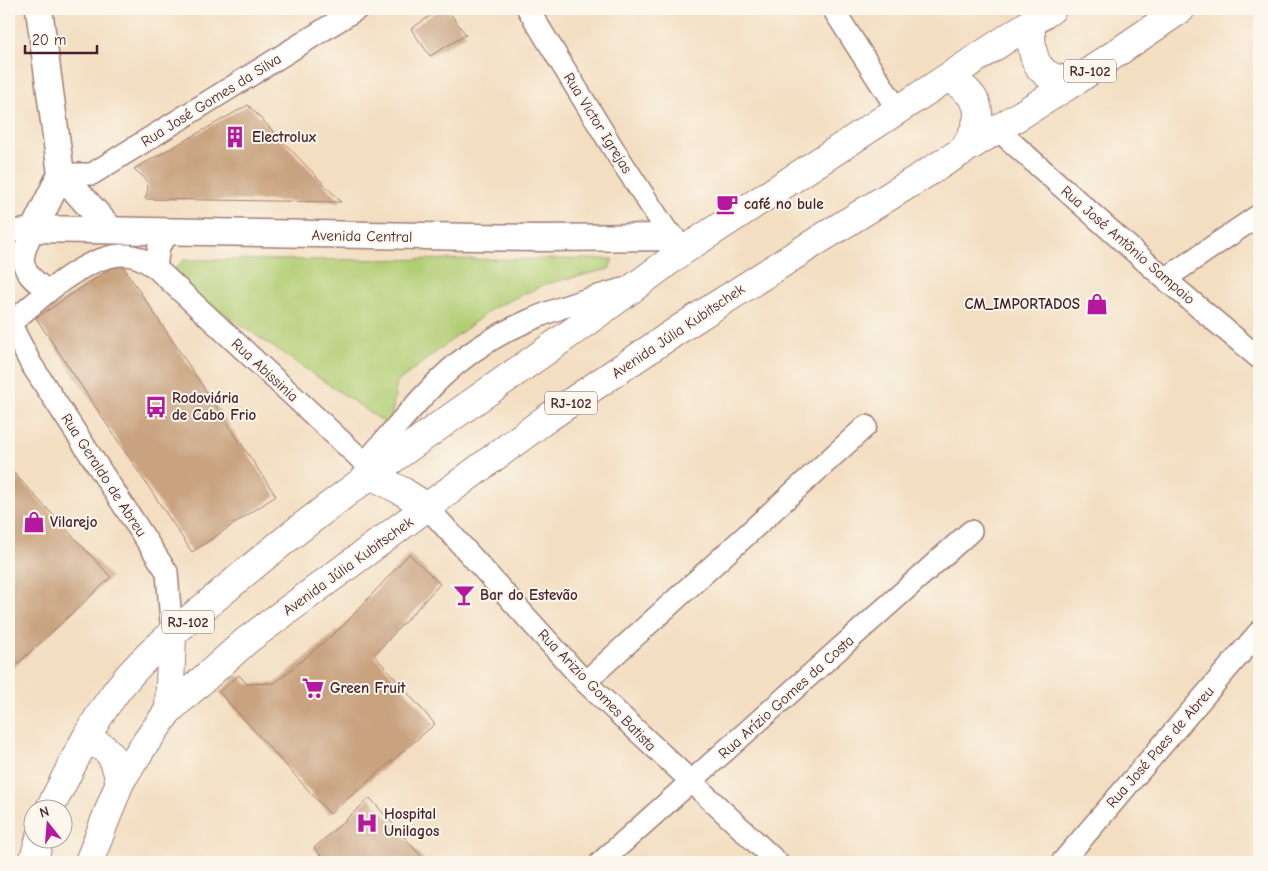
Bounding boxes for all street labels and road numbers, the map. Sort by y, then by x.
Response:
street label: Rua José Gomes da Silva [138,49,284,151]
road number: RJ-102 [1064,59,1116,82]
street label: Rua Victor Igrejas [560,69,636,177]
street label: Rua José Antônio Sampaio [1057,182,1199,308]
street label: Avenida Central [312,226,412,246]
street label: Avenida Júlia Kubitschek [608,279,749,382]
street label: Rua Abissinia [228,334,302,406]
road number: RJ-102 [545,392,597,414]
street label: Rua Geraldo de Abreu [57,410,151,540]
street label: Avenida Júlia Kubitschek [279,512,417,619]
road number: RJ-102 [162,610,214,634]
street label: Rua Arizio Gomes Batista [534,625,660,755]
street label: Rua Arízio Gomes da Costa [715,632,857,762]
street label: Rua José Paes de Abreu [1102,683,1218,811]

